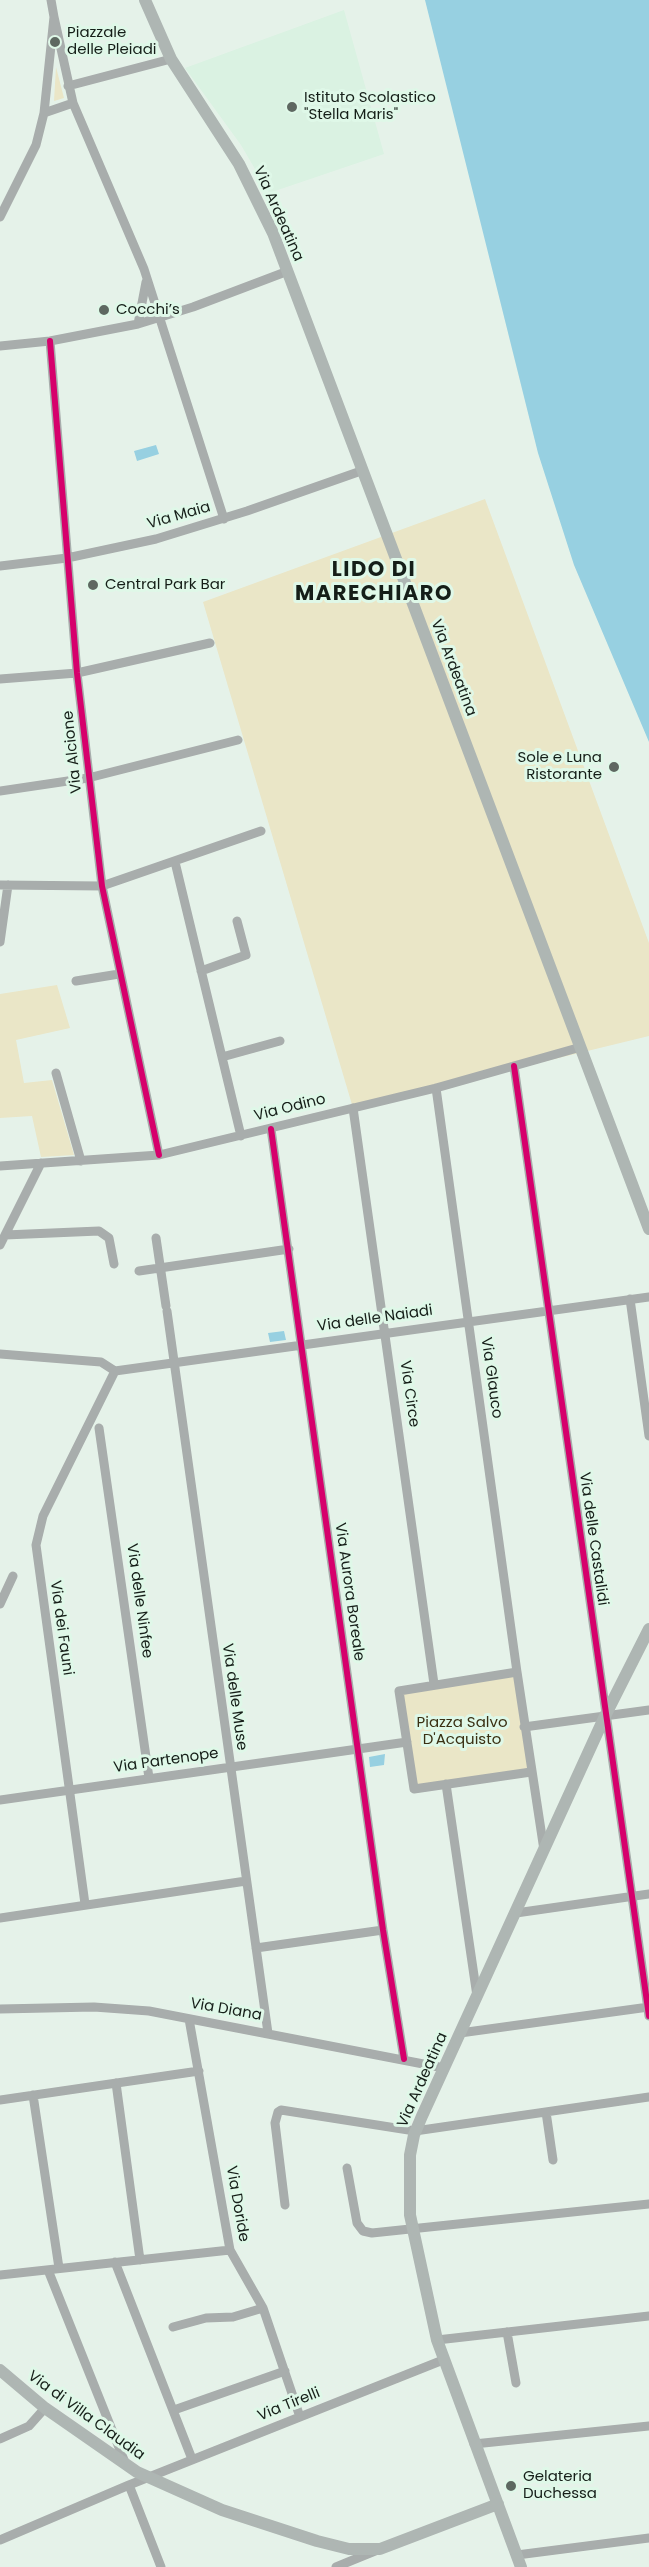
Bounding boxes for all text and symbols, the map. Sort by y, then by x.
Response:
place label: Piazzale delle Pleiadi [67,24,156,59]
marker: Piazzale delle Pleiadi [48,35,62,49]
place label: Istituto Scolastico "Stella Maris" [304,89,436,124]
marker: Istituto Scolastico "Stella Maris" [285,100,299,114]
street label: Via Ardeatina [249,164,307,264]
place label: Cocchi’s [116,301,180,319]
marker: Cocchi’s [97,303,111,317]
street label: Via Maia [145,498,213,534]
district label: LIDO DI MARECHIARO [295,558,453,608]
place label: Central Park Bar [105,576,225,594]
marker: Central Park Bar [86,578,100,592]
street label: Via Ardeatina [426,617,480,719]
street label: Via Alcione [60,710,86,794]
place label: Sole e Luna Ristorante [517,749,602,784]
marker: Sole e Luna Ristorante [607,760,621,774]
street label: Via Odino [253,1090,327,1126]
street label: Via delle Naiadi [316,1302,434,1336]
street label: Via Glauco [476,1336,506,1420]
street label: Via Circe [395,1359,423,1429]
street label: Via delle Castalidi [575,1471,611,1607]
street label: Via Aurora Boreale [330,1522,368,1662]
street label: Via delle Ninfee [122,1543,156,1659]
street label: Via dei Fauni [45,1579,77,1677]
street label: Via delle Muse [218,1642,250,1752]
park label: Piazza Salvo D'Acquisto [417,1714,507,1749]
street label: Via Partenope [112,1745,220,1777]
street label: Via Diana [189,1995,263,2025]
street label: Via Ardeatina [394,2030,452,2130]
street label: Via Doride [221,2165,253,2243]
street label: Via di Villa Claudia [24,2368,148,2464]
street label: Via Tirelli [255,2384,323,2426]
place label: Gelateria Duchessa [523,2468,597,2503]
marker: Gelateria Duchessa [504,2479,518,2493]

